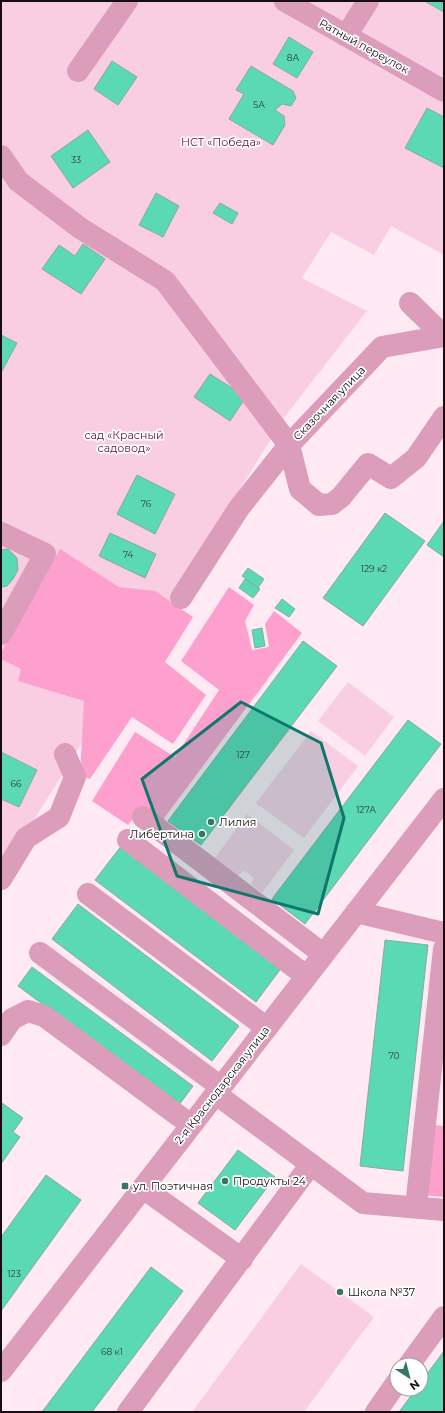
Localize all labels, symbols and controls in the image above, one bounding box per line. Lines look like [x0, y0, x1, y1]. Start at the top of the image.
street label: Ратный переулок [317, 16, 412, 77]
house number: 8А [287, 52, 299, 63]
house number: 5А [253, 99, 265, 110]
park label: НСТ «Победа» [181, 135, 261, 149]
house number: 33 [71, 154, 81, 165]
street label: Сказочная улица [290, 363, 368, 443]
park label: сад «Красный садовод» [84, 428, 164, 455]
house number: 76 [141, 498, 152, 509]
house number: 74 [123, 549, 133, 560]
house number: 129 к2 [361, 563, 387, 574]
house number: 127 [236, 749, 250, 760]
house number: 66 [11, 778, 22, 789]
house number: 127А [356, 804, 376, 815]
place label: Лилия [219, 815, 256, 829]
marker: Лилия [206, 817, 216, 827]
place label: Либертина [130, 827, 194, 841]
marker: Либертина [197, 829, 207, 839]
street label: 2-я Краснодарская улица [172, 1023, 272, 1147]
house number: 70 [388, 1050, 400, 1061]
place label: Продукты 24 [233, 1174, 307, 1188]
marker: Продукты 24 [220, 1176, 230, 1186]
place label: ул. Поэтичная [132, 1179, 213, 1193]
marker: ул. Поэтичная [120, 1181, 130, 1191]
house number: 123 [7, 1268, 21, 1279]
place label: Школа №37 [348, 1285, 415, 1299]
marker: Школа №37 [335, 1287, 345, 1297]
house number: 68 к1 [101, 1346, 123, 1357]
north arrow [389, 1357, 429, 1397]
text: N [407, 1377, 423, 1393]

